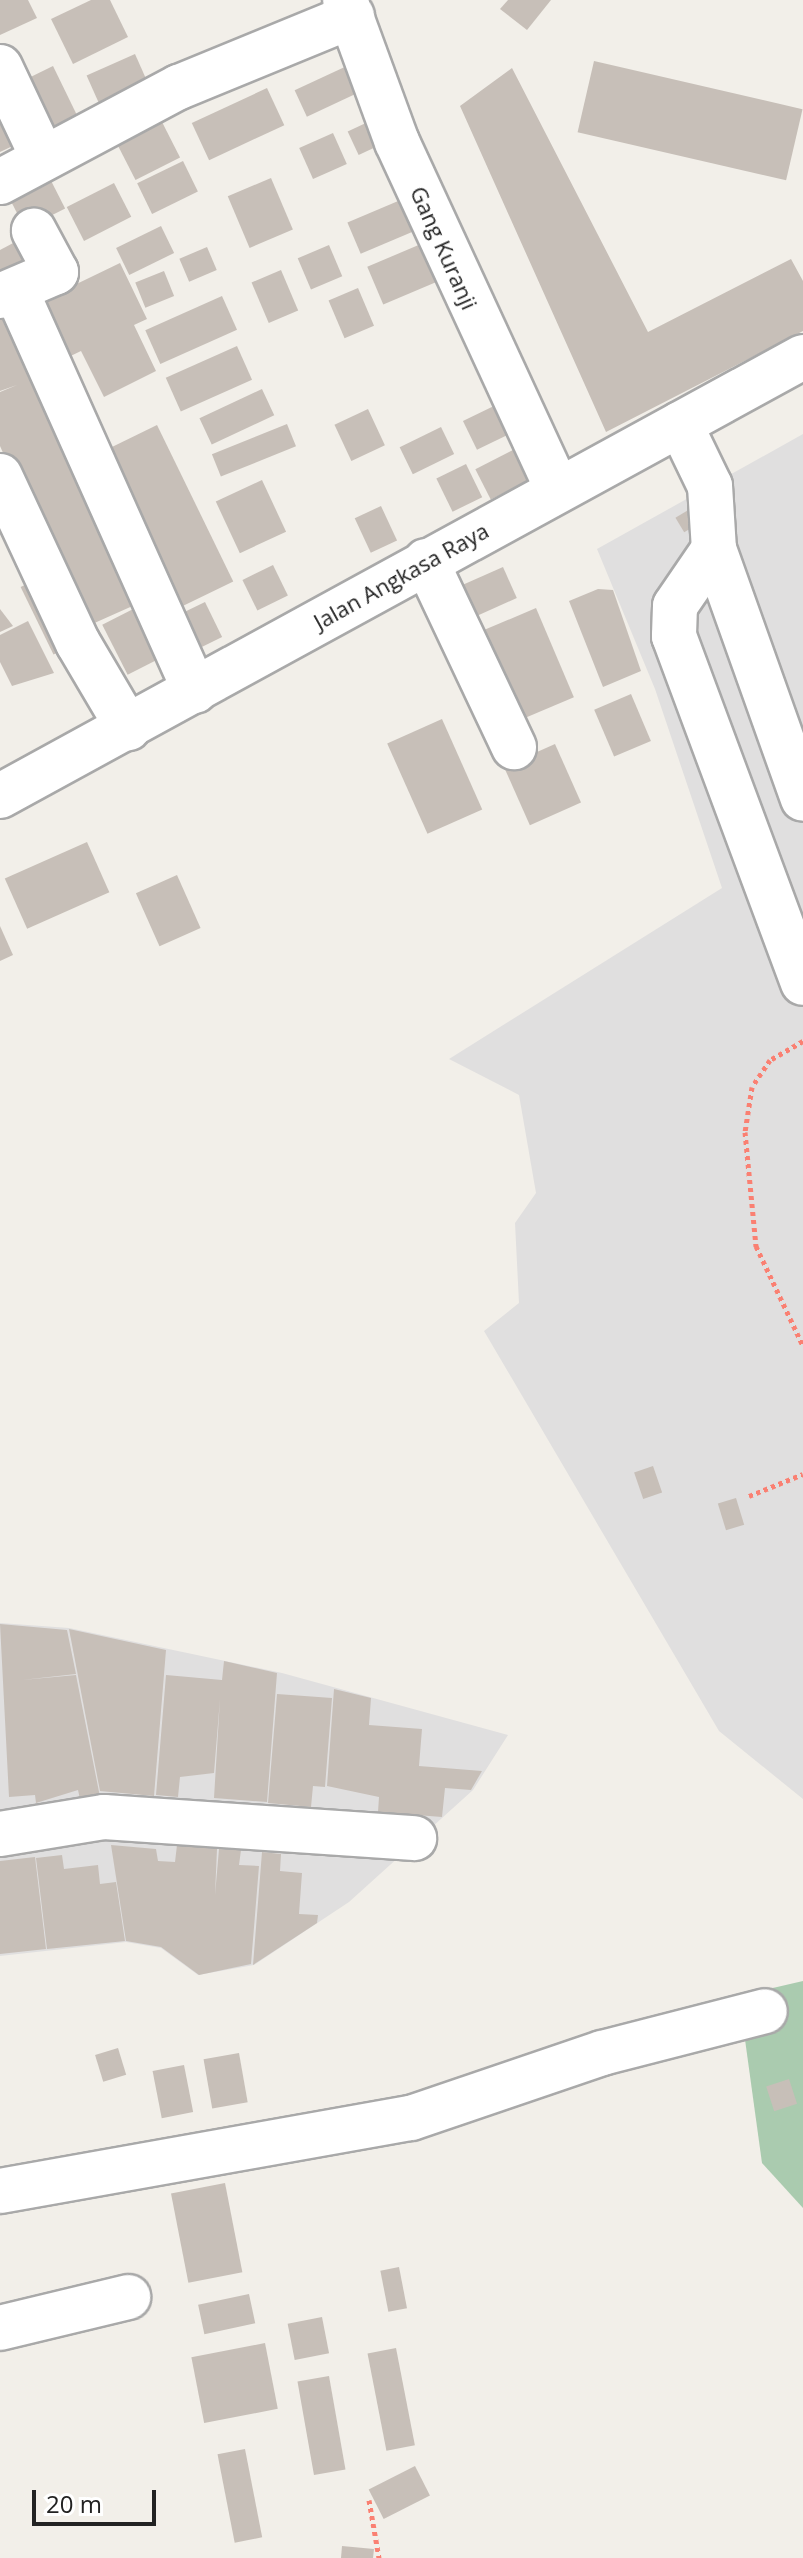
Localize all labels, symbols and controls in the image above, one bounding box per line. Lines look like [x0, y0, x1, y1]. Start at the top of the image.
street label: Gang Kuranji [405, 182, 483, 314]
street label: Jalan Angkasa Raya [309, 517, 493, 635]
scale bar [36, 2474, 160, 2524]
text: 20 m [46, 2487, 102, 2520]

